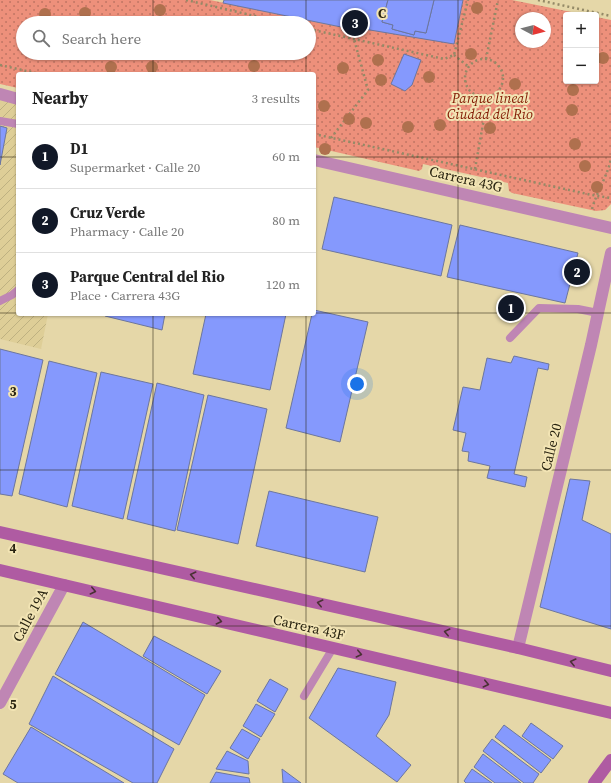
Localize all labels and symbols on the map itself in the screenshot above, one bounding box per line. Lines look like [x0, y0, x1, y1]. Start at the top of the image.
text: C [378, 5, 386, 22]
pin: 3 [342, 8, 368, 38]
north arrow [515, 12, 551, 48]
park label: Parque lineal Ciudad del Rio [447, 88, 533, 124]
street label: Carrera 43G [427, 161, 505, 197]
pin: 2 [564, 257, 590, 287]
pin: 1 [498, 293, 524, 323]
your location [347, 374, 367, 394]
text: 3 [9, 383, 17, 400]
street label: Calle 20 [535, 421, 567, 473]
text: 4 [9, 540, 17, 557]
one-way arrow [190, 572, 196, 580]
street label: Calle 19A [8, 584, 53, 645]
one-way arrow [89, 587, 96, 595]
one-way arrow [316, 600, 323, 608]
street label: Carrera 43F [271, 609, 347, 645]
one-way arrow [215, 616, 222, 625]
one-way arrow [443, 628, 450, 636]
one-way arrow [356, 649, 362, 657]
one-way arrow [570, 658, 576, 666]
one-way arrow [483, 679, 489, 687]
text: 5 [9, 696, 17, 713]

